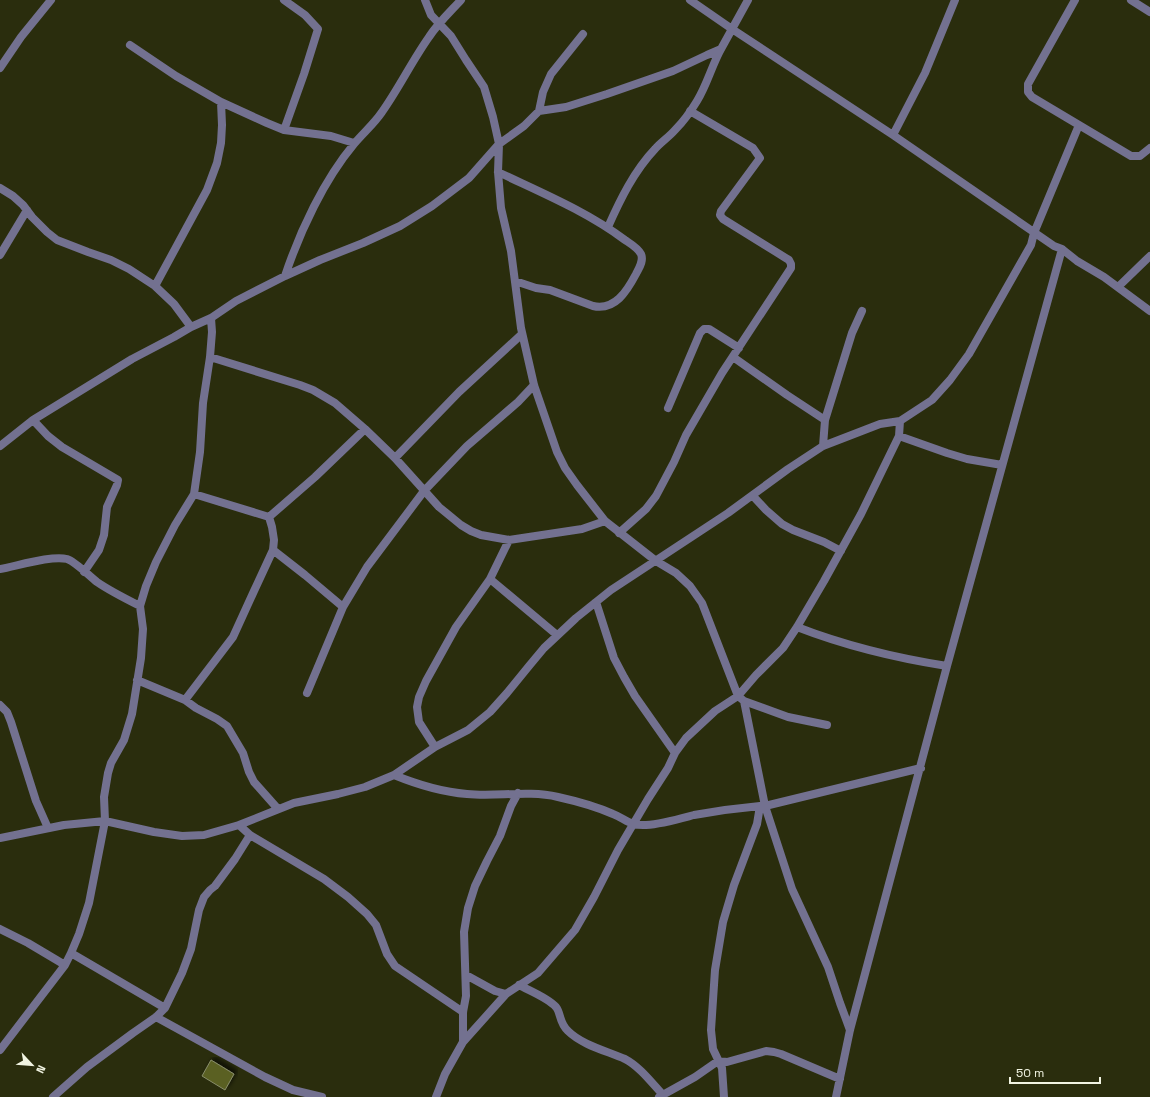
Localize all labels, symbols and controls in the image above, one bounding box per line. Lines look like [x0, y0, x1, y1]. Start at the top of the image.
north arrow [12, 1045, 52, 1085]
scale bar [1010, 1059, 1100, 1085]
text: N [33, 1063, 49, 1076]
text: 50 m [1016, 1065, 1044, 1081]

